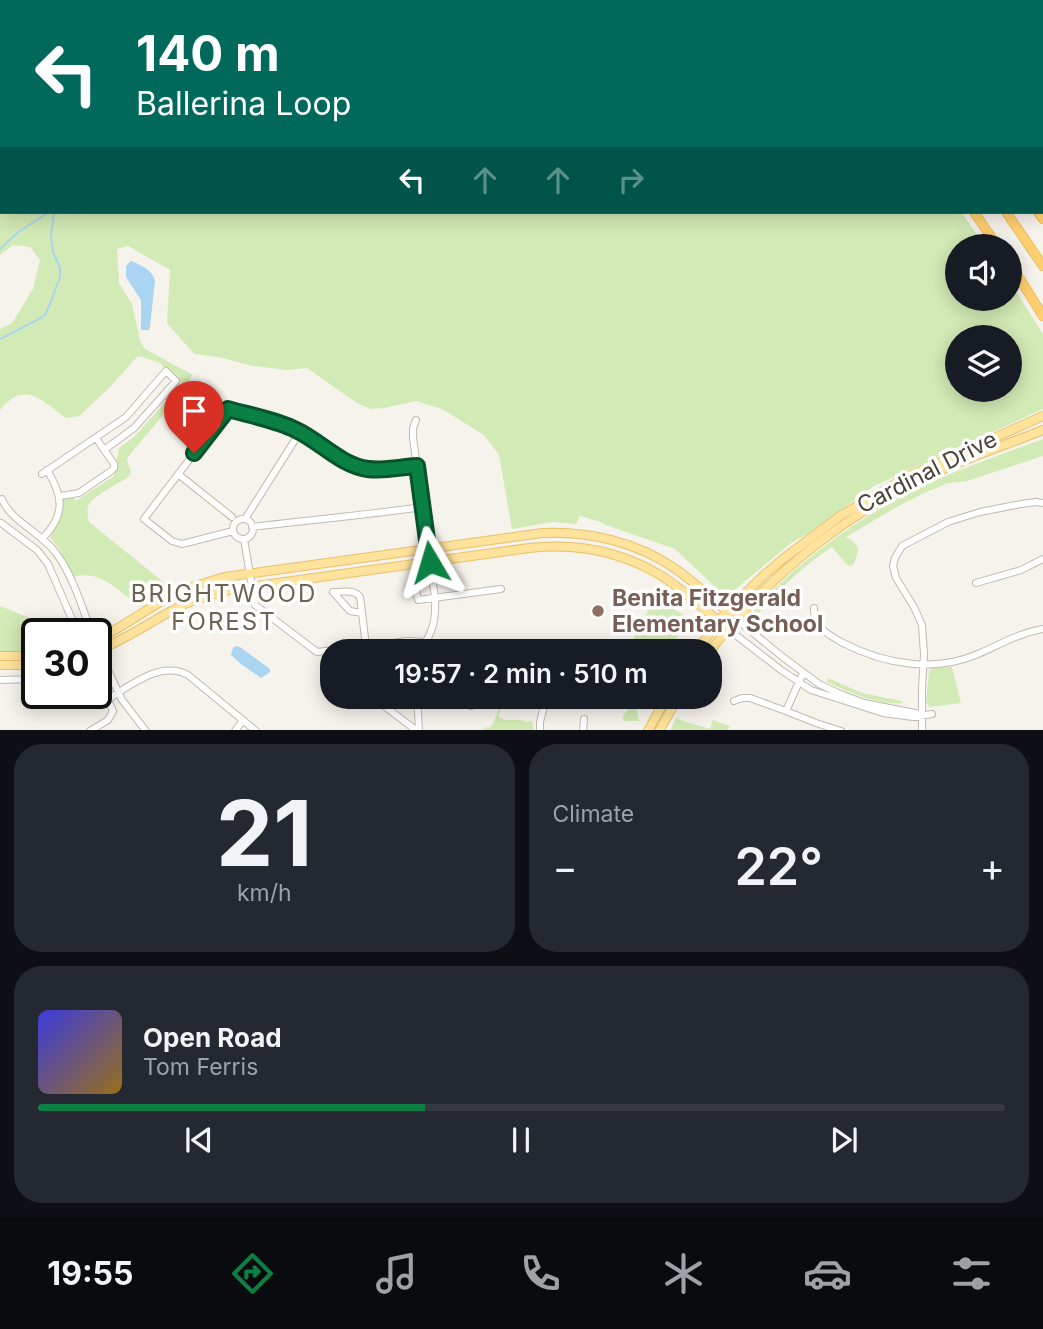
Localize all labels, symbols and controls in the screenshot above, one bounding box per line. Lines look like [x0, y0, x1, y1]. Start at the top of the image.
text: 140 m [136, 24, 280, 83]
icon: left [21, 28, 112, 119]
text: Ballerina Loop [136, 84, 351, 123]
icon: left [393, 161, 431, 199]
icon: ahead [466, 161, 504, 199]
icon: ahead [539, 161, 577, 199]
icon: right [612, 161, 650, 199]
map controls [945, 234, 1022, 402]
button: sound [945, 234, 1022, 311]
button: layers [945, 325, 1022, 402]
pin [164, 381, 224, 453]
icon: arrive [175, 392, 213, 430]
street label: Cardinal Drive [852, 425, 1002, 519]
position arrow [393, 525, 467, 599]
district label: BRIGHTWOOD FOREST [131, 579, 317, 636]
place label: Benita Fitzgerald Elementary School [612, 584, 823, 638]
marker: Benita Fitzgerald Elementary School [590, 603, 606, 619]
speed limit sign: 30 [21, 618, 112, 709]
text: 19:57 · 2 min · 510 m [394, 658, 648, 689]
text: 21 [216, 778, 313, 888]
text: Climate [553, 800, 634, 828]
text: 22° [734, 835, 823, 898]
text: − [553, 844, 578, 890]
text: + [980, 844, 1005, 890]
text: km/h [237, 879, 292, 907]
text: Open Road [143, 1022, 282, 1053]
text: Tom Ferris [143, 1053, 258, 1081]
icon: previous [180, 1121, 218, 1159]
icon: pause [502, 1121, 540, 1159]
icon: next [825, 1121, 863, 1159]
icon: directions [228, 1249, 277, 1298]
icon: music [372, 1249, 421, 1298]
icon: phone [516, 1249, 565, 1298]
icon: climate [659, 1249, 708, 1298]
icon: car [803, 1249, 852, 1298]
icon: filters [947, 1249, 996, 1298]
text: 19:55 [47, 1254, 134, 1293]

